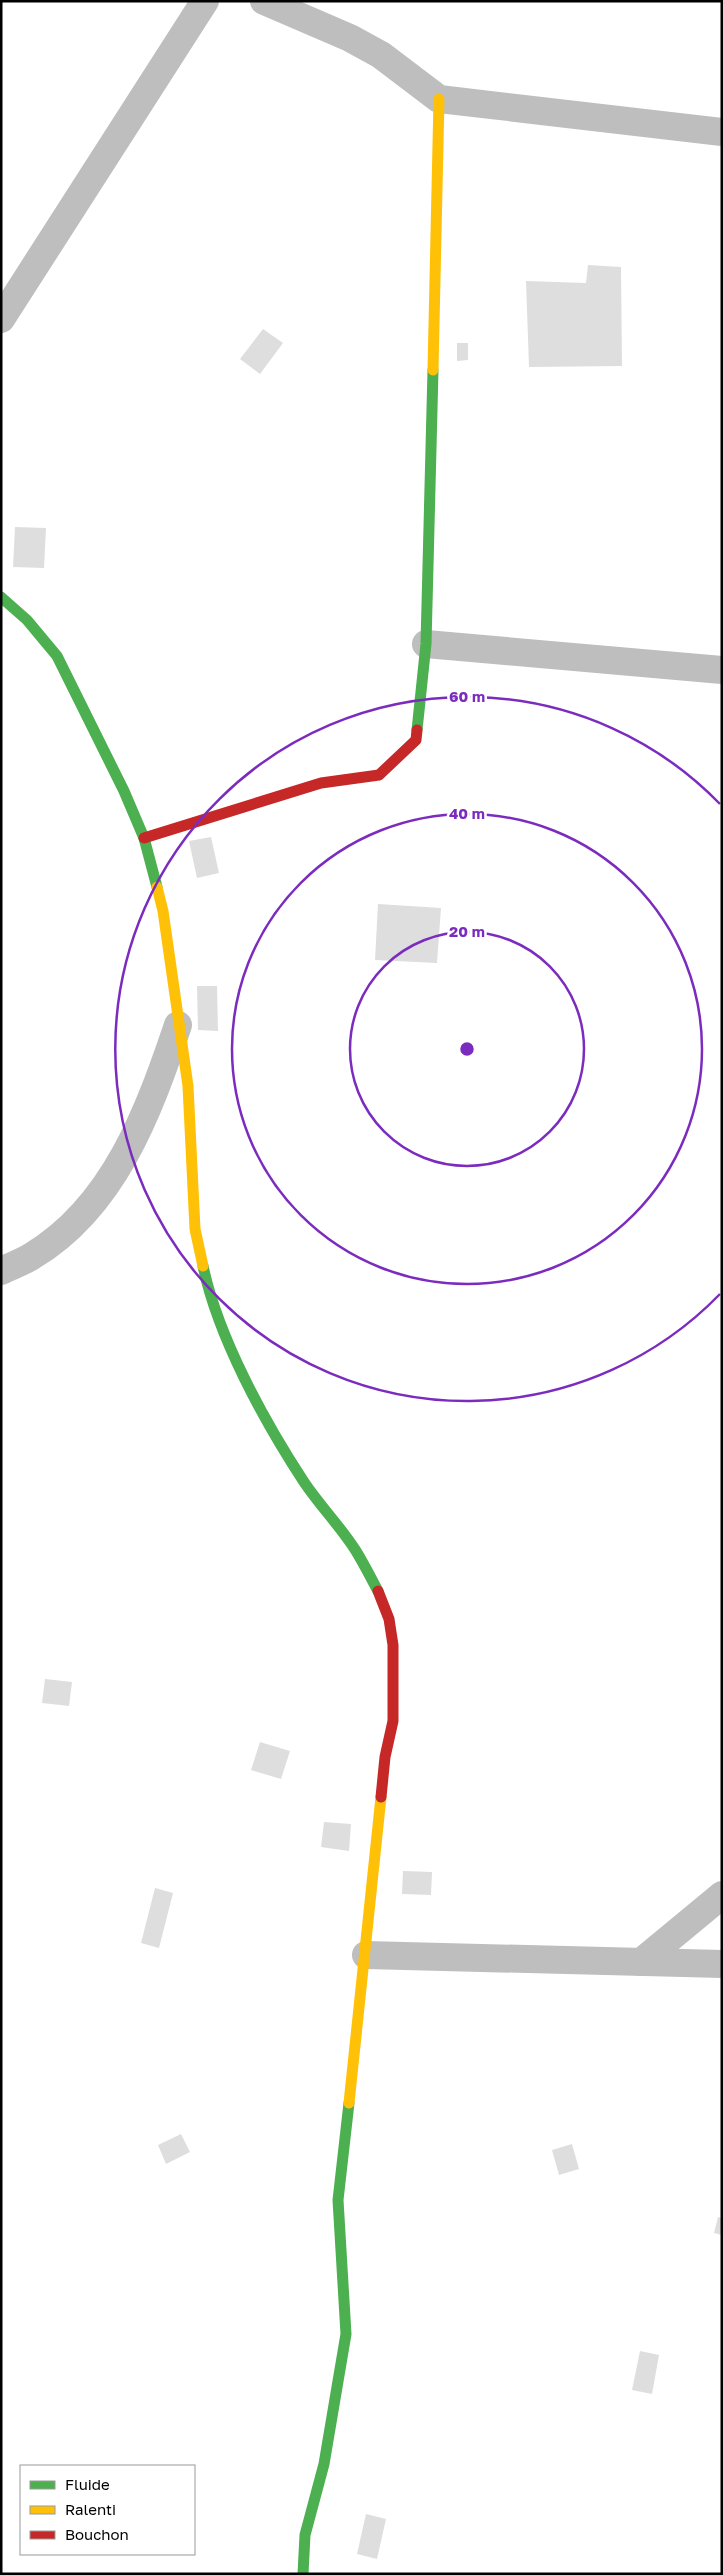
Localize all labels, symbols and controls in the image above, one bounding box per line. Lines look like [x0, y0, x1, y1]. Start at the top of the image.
text: 60 m [449, 687, 485, 705]
text: 40 m [449, 804, 485, 822]
text: 20 m [449, 922, 485, 940]
centre of rings [458, 1040, 476, 1058]
legend [20, 2465, 195, 2555]
text: Fluide [65, 2475, 110, 2493]
text: Ralenti [65, 2500, 116, 2518]
text: Bouchon [65, 2525, 129, 2543]

